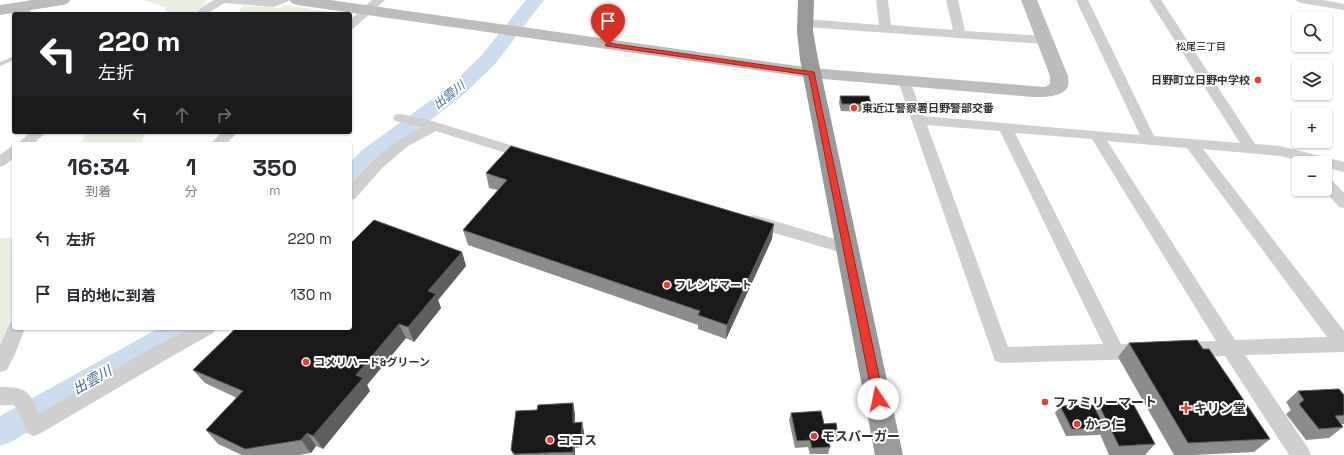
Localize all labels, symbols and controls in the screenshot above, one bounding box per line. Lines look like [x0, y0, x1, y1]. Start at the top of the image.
pin [591, 4, 625, 45]
icon: arrive [597, 10, 619, 32]
map controls [1292, 12, 1332, 196]
button: search [1292, 12, 1332, 52]
text: 220 m [98, 23, 180, 59]
icon: left [32, 28, 84, 80]
district label: 松尾三丁目 [1176, 40, 1226, 53]
button: layers [1292, 60, 1332, 100]
text: 左折 [98, 61, 134, 84]
place label: 日野町立日野中学校 [1151, 73, 1250, 87]
marker: 日野町立日野中学校 [1253, 75, 1263, 85]
water label: 出雲川 [430, 76, 470, 113]
place label: 東近江警察署日野警部交番 [862, 101, 994, 115]
marker: 東近江警察署日野警部交番 [849, 103, 859, 113]
icon: left [129, 104, 151, 126]
icon: ahead [171, 104, 193, 126]
icon: right [213, 104, 235, 126]
button: + [1292, 108, 1332, 148]
text: 16:34 [67, 151, 130, 182]
text: 1 [186, 151, 196, 182]
text: 350 [252, 152, 297, 183]
button: − [1292, 156, 1332, 196]
text: m [269, 182, 280, 199]
text: 到着 [85, 183, 111, 200]
text: 分 [185, 183, 198, 200]
icon: left [32, 227, 54, 249]
text: 220 m [288, 229, 332, 248]
text: 左折 [66, 230, 96, 249]
place label: フレンドマート [675, 278, 752, 292]
marker: フレンドマート [662, 280, 672, 290]
icon: arrive [32, 283, 54, 305]
text: 130 m [290, 285, 332, 304]
text: 目的地に到着 [66, 286, 156, 305]
place label: コメリハード&グリーン [314, 355, 430, 369]
marker: コメリハード&グリーン [301, 357, 311, 367]
water label: 出雲川 [69, 361, 116, 398]
position arrow [857, 378, 899, 420]
place label: ファミリーマート [1053, 394, 1157, 411]
marker: ファミリーマート [1040, 397, 1050, 407]
place label: キリン堂 [1194, 400, 1246, 417]
marker: キリン堂 [1181, 403, 1191, 413]
place label: かつ仁 [1085, 416, 1124, 433]
marker: かつ仁 [1072, 419, 1082, 429]
place label: モスバーガー [822, 428, 900, 445]
marker: モスバーガー [809, 431, 819, 441]
place label: ココス [558, 432, 597, 449]
marker: ココス [545, 435, 555, 445]

